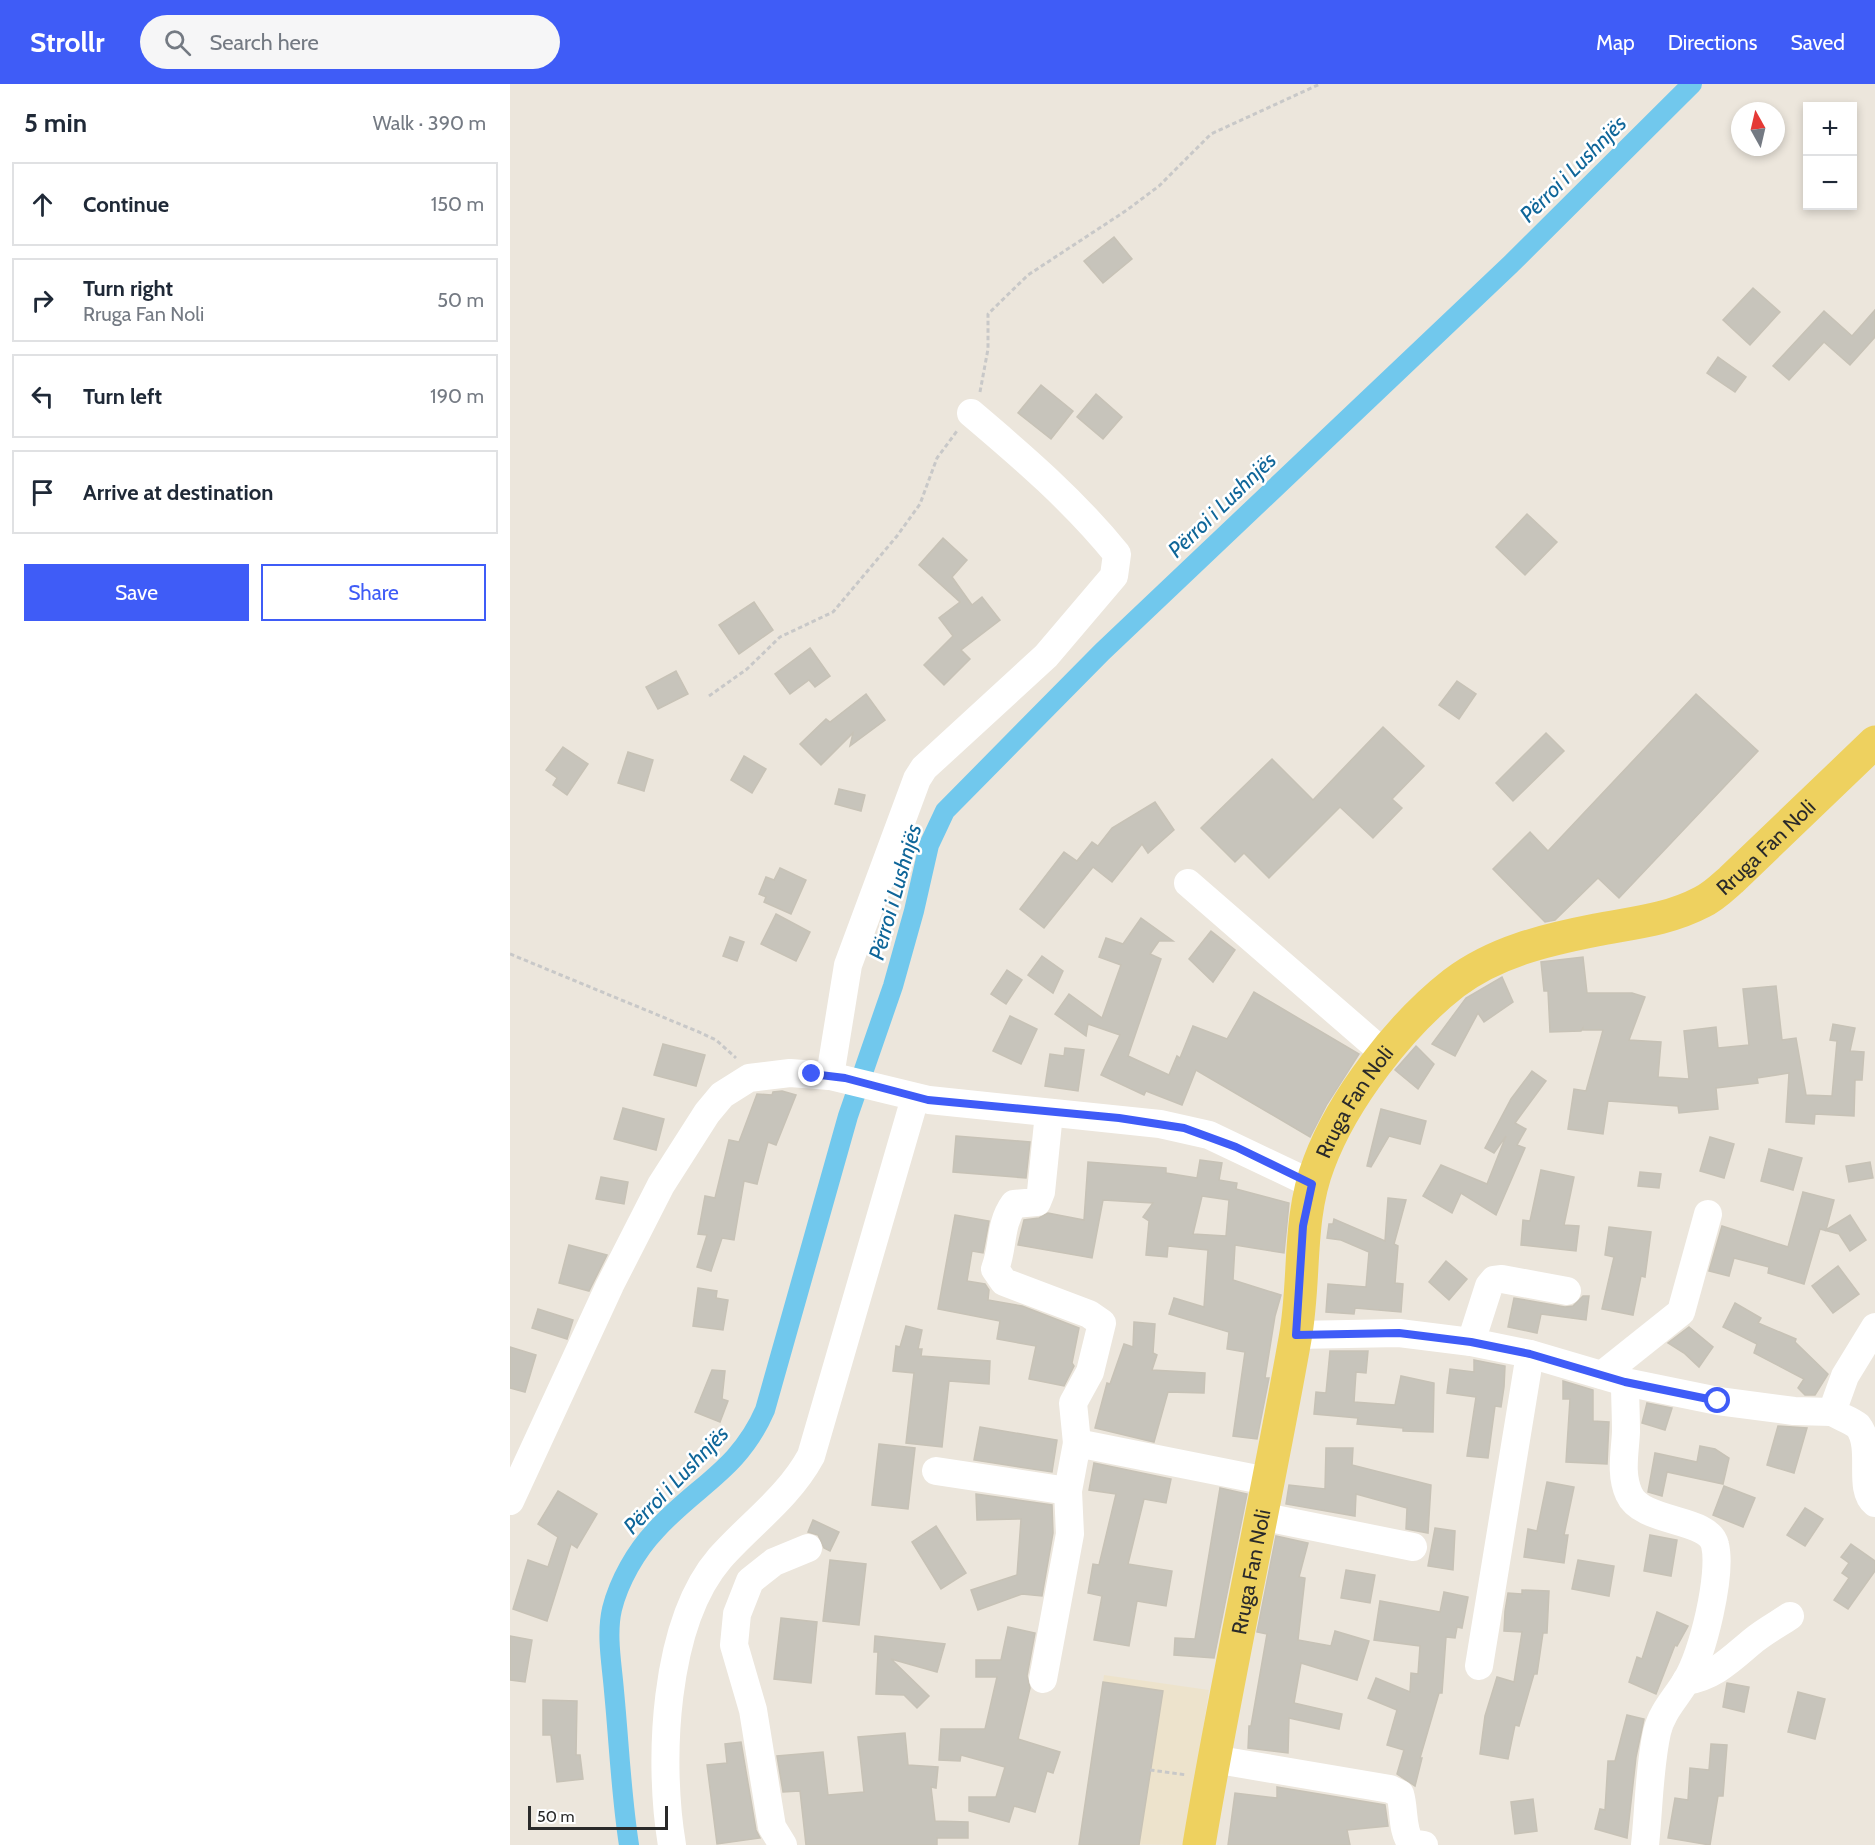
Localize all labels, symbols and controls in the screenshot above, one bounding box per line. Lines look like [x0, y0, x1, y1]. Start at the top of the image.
search box [140, 15, 560, 69]
text: Strollr [30, 25, 104, 59]
icon: search [161, 26, 194, 59]
text: Search here [209, 29, 319, 56]
text: Map [1596, 30, 1635, 55]
text: Directions [1668, 30, 1757, 55]
text: Saved [1790, 30, 1845, 55]
north arrow [1731, 102, 1785, 156]
map controls [1803, 102, 1857, 210]
button: + [1803, 102, 1857, 156]
text: 5 min [24, 107, 87, 139]
water label: Përroi i Lushnjës [1514, 110, 1632, 228]
text: Walk · 390 m [373, 111, 486, 135]
button: − [1803, 156, 1857, 210]
icon: ahead [26, 188, 59, 221]
text: Continue [83, 191, 169, 218]
text: 150 m [431, 192, 484, 216]
text: Turn right [83, 275, 173, 302]
icon: right [26, 284, 59, 317]
text: 50 m [437, 288, 484, 312]
text: Rruga Fan Noli [83, 302, 204, 326]
icon: left [26, 380, 59, 413]
text: Turn left [83, 383, 162, 410]
text: 190 m [430, 384, 484, 408]
water label: Përroi i Lushnjës [1162, 446, 1282, 563]
icon: arrive [26, 476, 59, 509]
text: Arrive at destination [83, 479, 273, 506]
button: Save [24, 564, 249, 621]
button: Share [261, 564, 486, 621]
street label: Rruga Fan Noli [1711, 794, 1820, 900]
water label: Përroi i Lushnjës [863, 821, 927, 963]
street label: Rruga Fan Noli [1310, 1040, 1398, 1162]
route end [798, 1060, 824, 1086]
route start [1704, 1387, 1730, 1413]
water label: Përroi i Lushnjës [618, 1420, 735, 1540]
street label: Rruga Fan Noli [1226, 1507, 1275, 1637]
scale bar [528, 1803, 668, 1830]
text: 50 m [537, 1807, 574, 1826]

